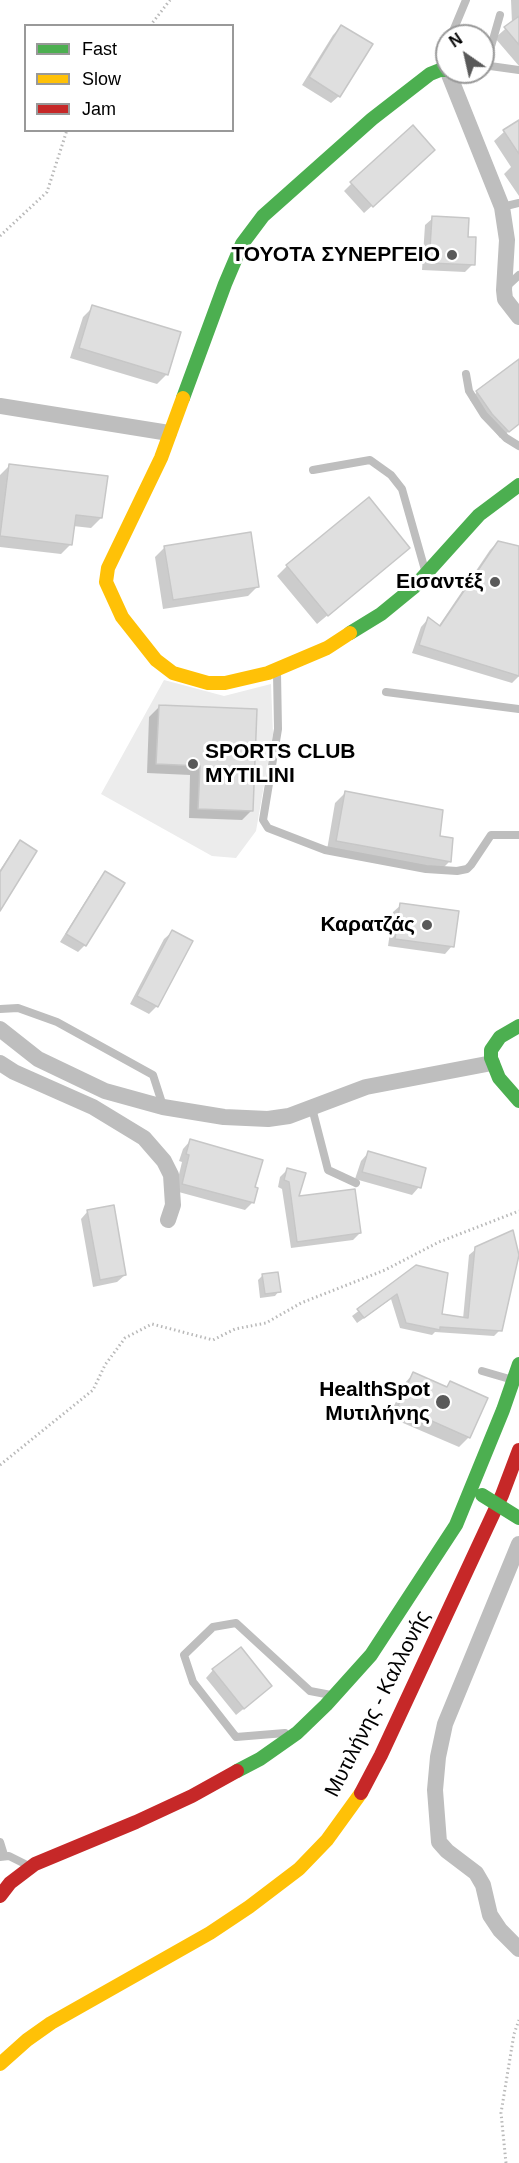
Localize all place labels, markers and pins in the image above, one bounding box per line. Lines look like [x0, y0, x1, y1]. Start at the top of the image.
place label: ΤΟΥΟΤΑ ΣΥΝΕΡΓΕΙΟ [231, 242, 440, 268]
marker: ΤΟΥΟΤΑ ΣΥΝΕΡΓΕΙΟ [445, 248, 459, 262]
place label: Εισαντέξ [396, 569, 483, 595]
marker: Εισαντέξ [488, 575, 502, 589]
place label: SPORTS CLUB MYTILINI [205, 739, 356, 789]
marker: SPORTS CLUB MYTILINI [186, 757, 200, 771]
place label: Καρατζάς [320, 912, 415, 938]
marker: Καρατζάς [420, 918, 434, 932]
place label: HealthSpot Μυτιλήνης [319, 1377, 430, 1427]
marker: HealthSpot Μυτιλήνης [434, 1393, 452, 1411]

